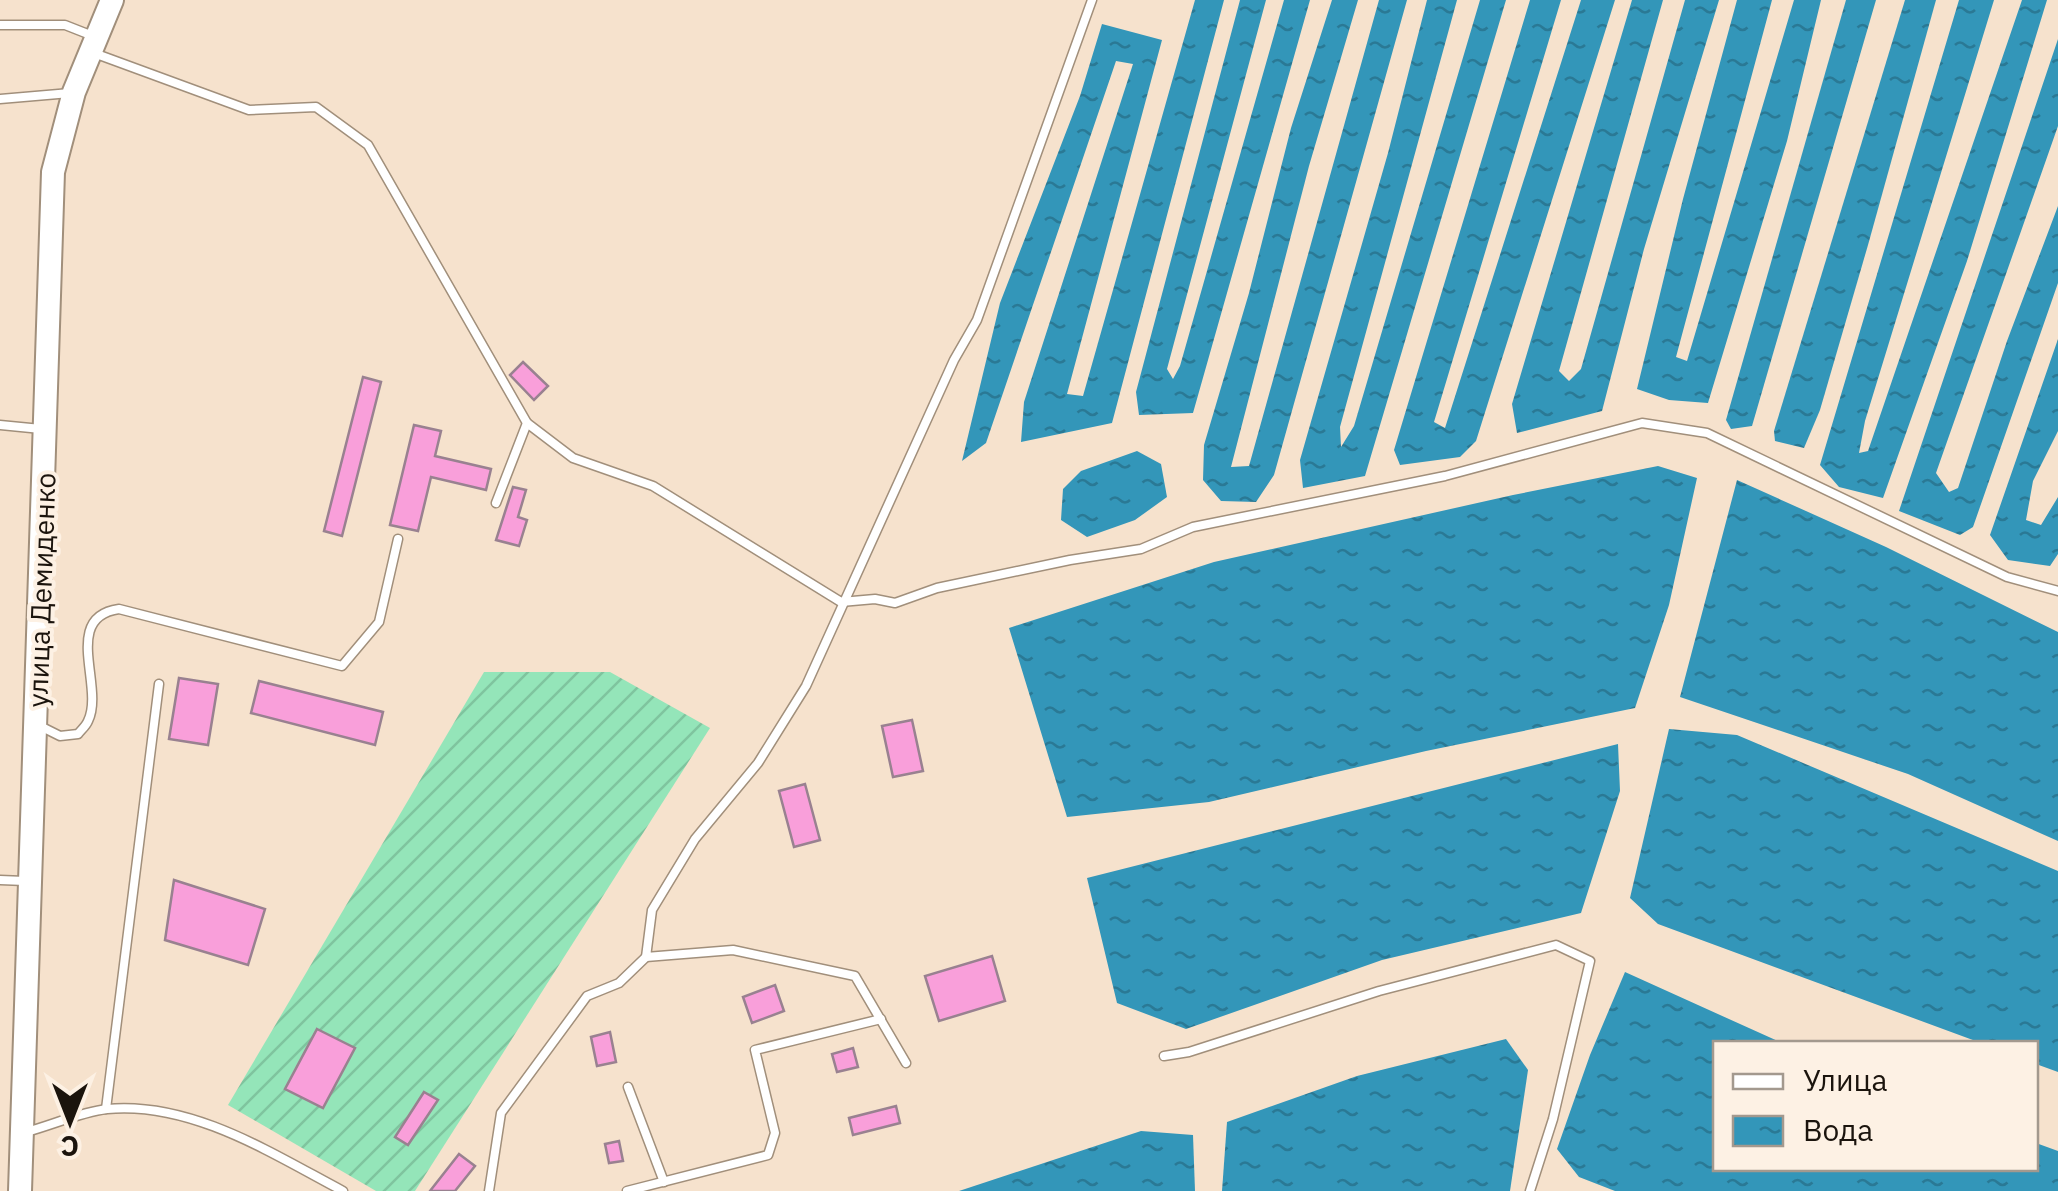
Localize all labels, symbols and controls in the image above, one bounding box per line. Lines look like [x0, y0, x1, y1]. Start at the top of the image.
street label: улица Демиденко [18, 472, 64, 708]
legend [1713, 1041, 2038, 1171]
text: Улица [1803, 1060, 1888, 1099]
north arrow [20, 1071, 120, 1171]
text: Вода [1803, 1110, 1873, 1149]
text: С [61, 1128, 79, 1165]

